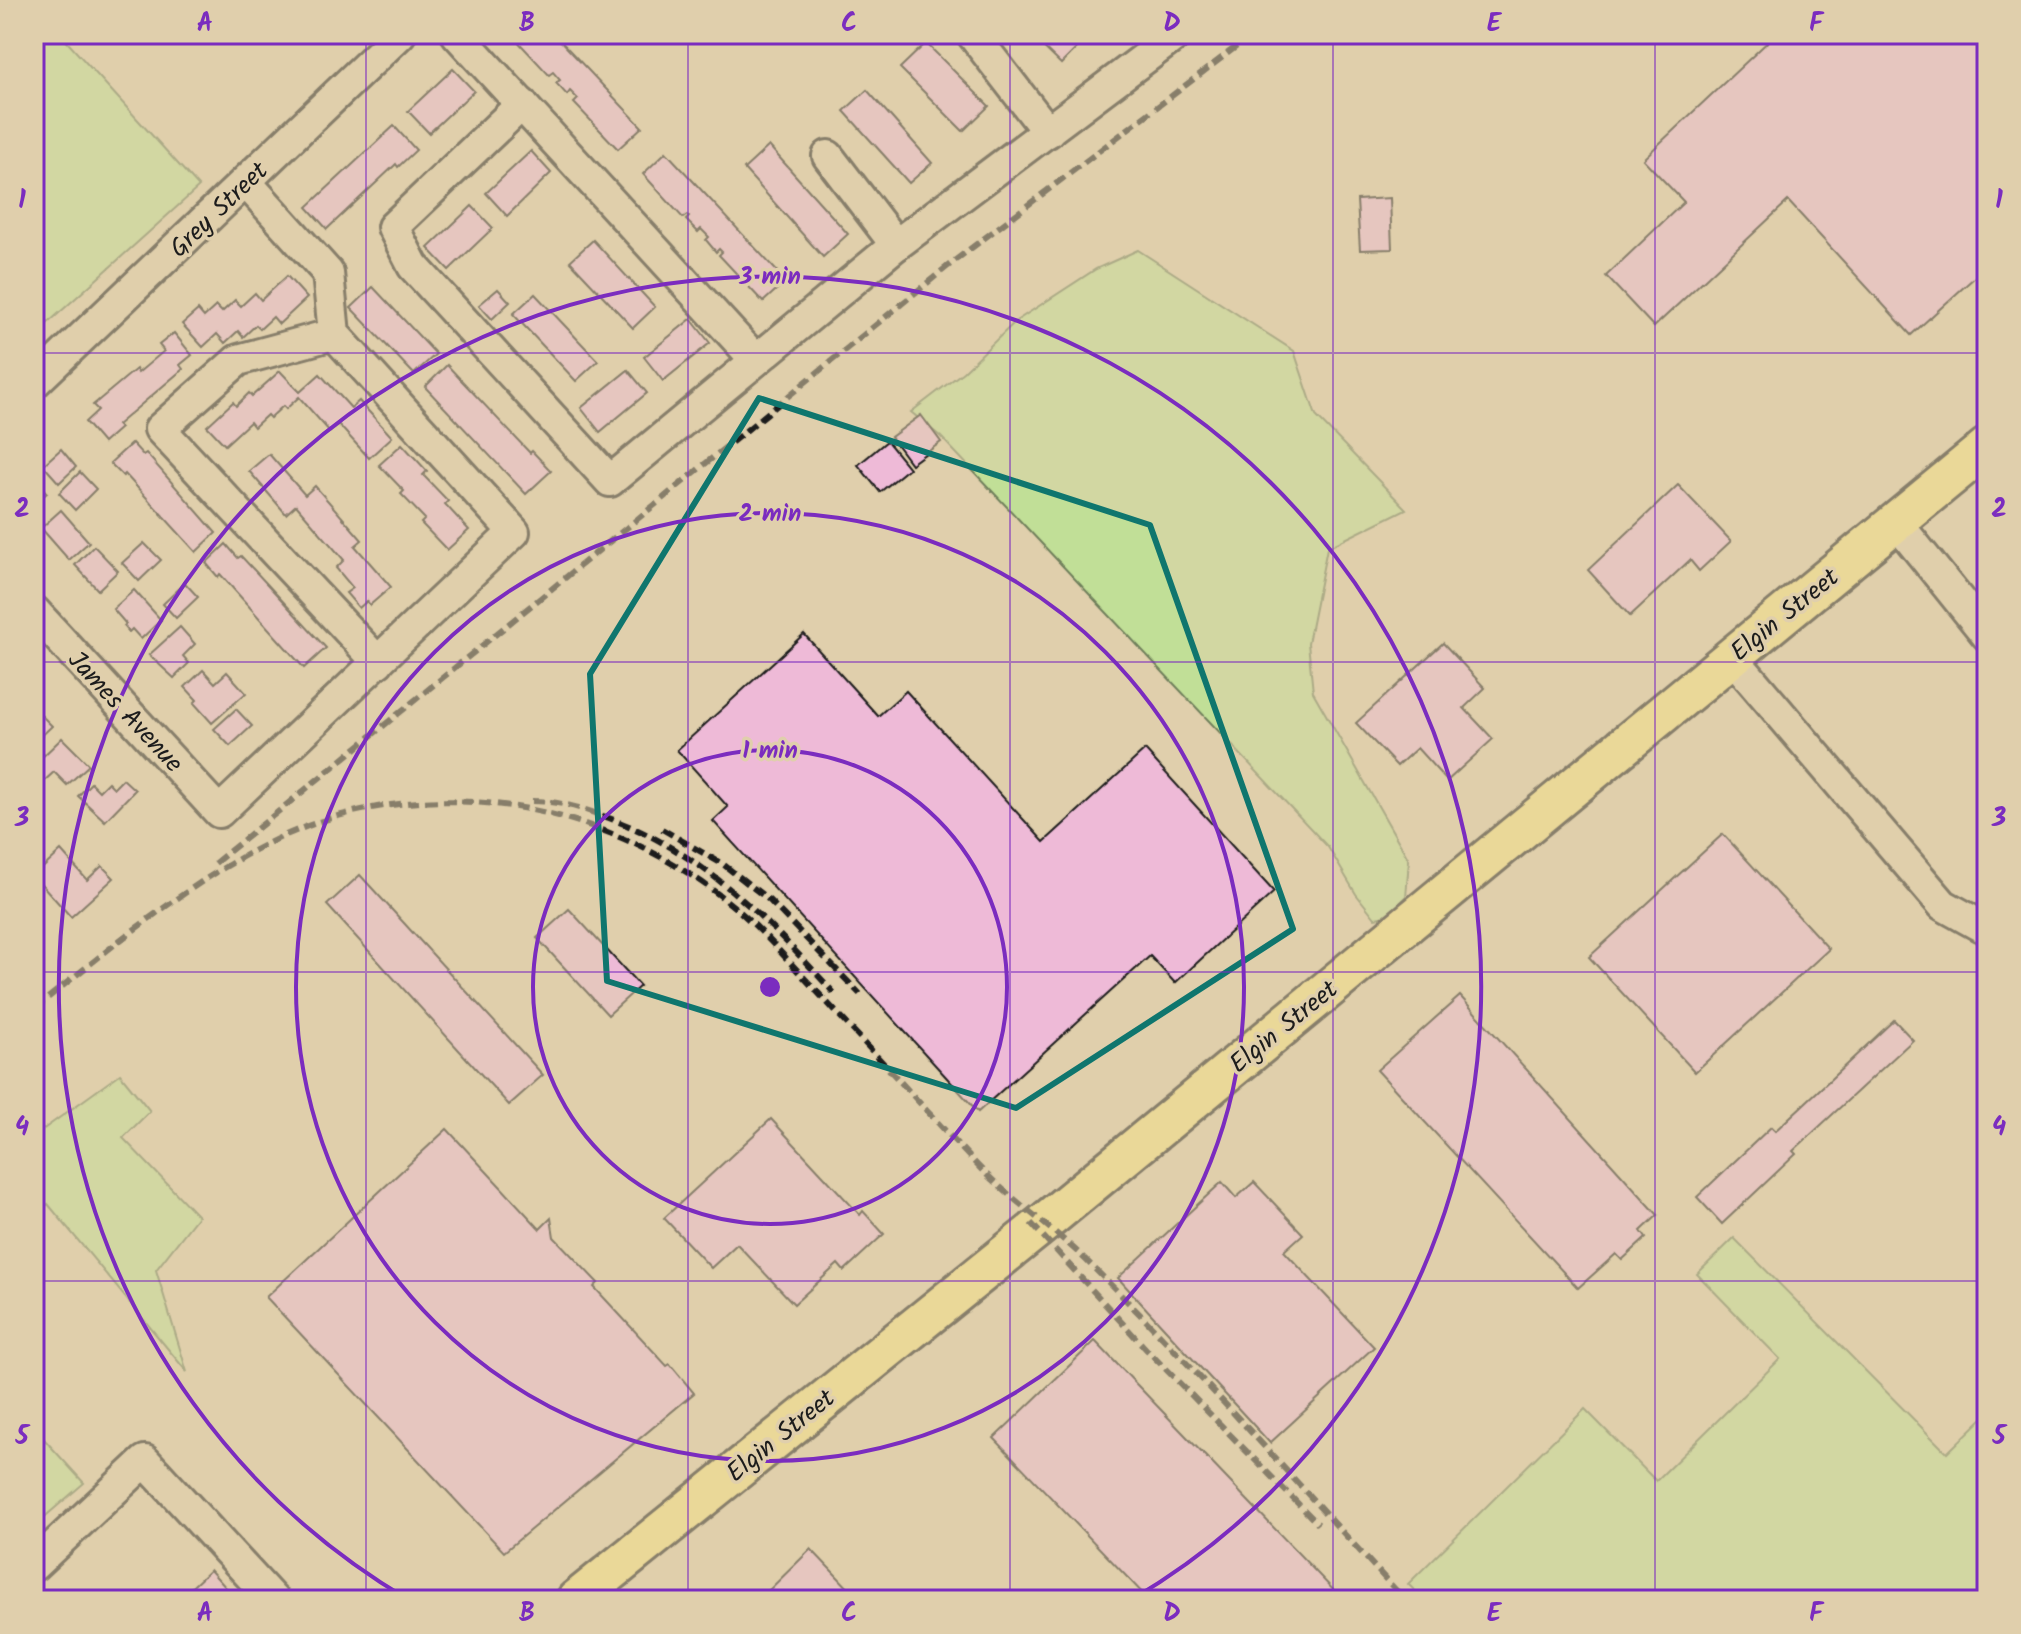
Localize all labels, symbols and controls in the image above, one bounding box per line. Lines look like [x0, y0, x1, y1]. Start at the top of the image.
text: A [197, 3, 213, 45]
text: B [519, 3, 535, 45]
text: C [841, 3, 857, 45]
text: D [1163, 3, 1181, 45]
text: E [1487, 3, 1503, 45]
text: F [1809, 3, 1825, 45]
street label: Grey Street [160, 151, 280, 269]
text: 1 [18, 180, 26, 222]
text: 1 [1995, 180, 2003, 222]
text: 3 min [738, 258, 801, 297]
text: 2 [14, 489, 30, 531]
text: 2 [1991, 489, 2007, 531]
text: 2 min [739, 495, 801, 534]
street label: Elgin Street [1721, 558, 1850, 673]
street label: James Avenue [56, 641, 193, 784]
text: 1 min [742, 732, 798, 771]
text: 3 [14, 798, 29, 840]
text: 3 [1991, 798, 2006, 840]
street label: Elgin Street [1220, 970, 1349, 1085]
centre of rings [756, 973, 784, 1001]
text: 4 [15, 1107, 29, 1149]
text: 4 [1992, 1107, 2006, 1149]
street label: Elgin Street [717, 1379, 846, 1494]
text: 5 [14, 1416, 30, 1458]
text: 5 [1991, 1416, 2007, 1458]
text: A [197, 1593, 213, 1634]
text: B [519, 1593, 535, 1634]
text: C [841, 1593, 857, 1634]
text: D [1163, 1593, 1181, 1634]
text: E [1487, 1593, 1503, 1634]
text: F [1809, 1593, 1825, 1634]

